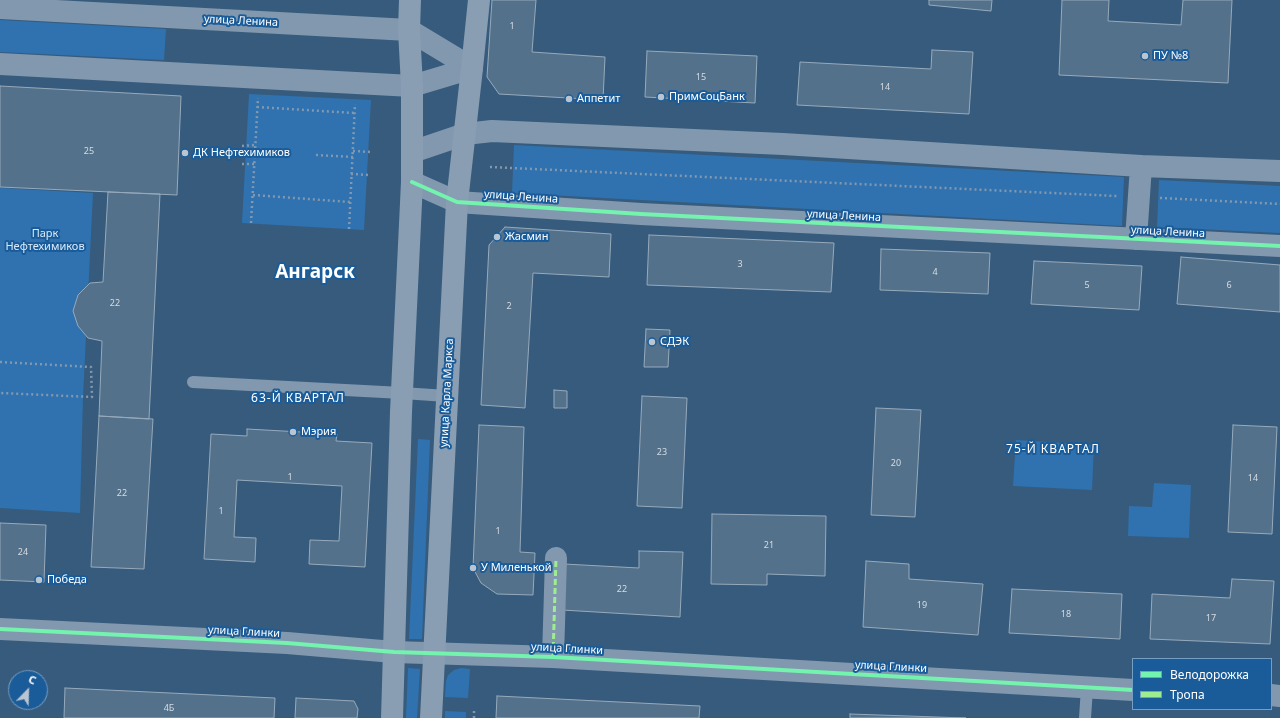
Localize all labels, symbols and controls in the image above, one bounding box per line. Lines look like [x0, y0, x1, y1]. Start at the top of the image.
street label: улица Ленина [204, 12, 278, 30]
house number: 1 [509, 21, 515, 31]
place label: ПУ №8 [1153, 49, 1188, 63]
marker: ПУ №8 [1140, 51, 1150, 61]
house number: 15 [696, 72, 706, 82]
house number: 14 [880, 82, 890, 92]
place label: ПримСоцБанк [669, 90, 745, 104]
place label: Аппетит [577, 92, 620, 106]
marker: ПримСоцБанк [656, 92, 666, 102]
marker: Аппетит [564, 94, 574, 104]
house number: 25 [84, 146, 94, 156]
place label: ДК Нефтехимиков [193, 146, 290, 160]
marker: ДК Нефтехимиков [180, 148, 190, 158]
street label: улица Ленина [484, 188, 558, 206]
street label: улица Ленина [807, 207, 881, 225]
street label: улица Ленина [1131, 223, 1205, 241]
park label: Парк Нефтехимиков [5, 227, 85, 253]
place label: Жасмин [505, 230, 548, 244]
marker: Жасмин [492, 232, 502, 242]
house number: 3 [737, 259, 743, 269]
district label: Ангарск [275, 262, 355, 284]
house number: 4 [932, 267, 938, 277]
house number: 5 [1084, 280, 1090, 290]
house number: 6 [1226, 280, 1232, 290]
house number: 22 [110, 298, 120, 308]
house number: 2 [506, 301, 512, 311]
place label: СДЭК [660, 335, 689, 349]
marker: СДЭК [647, 337, 657, 347]
street label: улица Карла Маркса [438, 338, 456, 448]
district label: 63-Й КВАРТАЛ [251, 392, 345, 406]
place label: Мэрия [301, 425, 336, 439]
marker: Мэрия [288, 427, 298, 437]
district label: 75-Й КВАРТАЛ [1006, 443, 1100, 457]
house number: 23 [657, 447, 667, 457]
house number: 20 [891, 458, 901, 468]
house number: 1 [287, 472, 293, 482]
house number: 14 [1248, 473, 1258, 483]
house number: 22 [117, 488, 127, 498]
house number: 1 [218, 506, 224, 516]
house number: 1 [495, 526, 501, 536]
house number: 21 [764, 540, 774, 550]
house number: 24 [18, 547, 28, 557]
place label: У Миленькой [481, 561, 552, 575]
marker: У Миленькой [468, 563, 478, 573]
place label: Победа [47, 573, 87, 587]
marker: Победа [34, 575, 44, 585]
house number: 22 [617, 584, 627, 594]
house number: 19 [917, 600, 927, 610]
house number: 18 [1061, 609, 1071, 619]
house number: 17 [1206, 613, 1216, 623]
street label: улица Глинки [208, 624, 280, 640]
street label: улица Глинки [531, 641, 603, 657]
legend [1132, 658, 1272, 710]
street label: улица Глинки [855, 659, 927, 675]
text: Велодорожка [1170, 666, 1249, 683]
north arrow [8, 670, 48, 710]
text: С [26, 671, 39, 688]
text: Тропа [1170, 686, 1205, 703]
house number: 4Б [164, 703, 174, 713]

